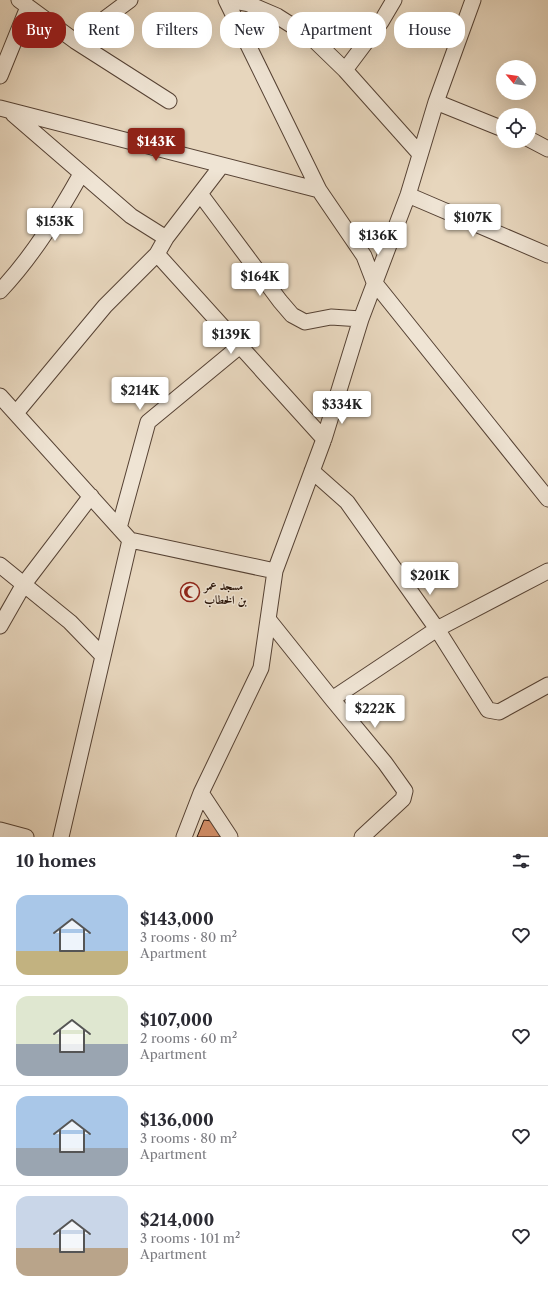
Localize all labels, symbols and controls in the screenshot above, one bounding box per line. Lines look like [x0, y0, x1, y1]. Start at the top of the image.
chip: Buy [12, 12, 66, 48]
chip: Rent [74, 12, 134, 48]
chip: Filters [142, 12, 212, 48]
chip: New [220, 12, 279, 48]
chip: Apartment [287, 12, 386, 48]
chip: House [394, 12, 465, 48]
north arrow [496, 60, 536, 100]
map controls [496, 60, 536, 148]
button: locate [496, 108, 536, 148]
pin: $143K [128, 128, 184, 162]
text: $143K [137, 133, 175, 149]
pin: $107K [445, 204, 501, 238]
pin: $153K [27, 208, 83, 242]
text: $107K [454, 209, 492, 225]
text: $153K [36, 213, 74, 229]
pin: $136K [350, 222, 406, 256]
text: $136K [359, 227, 397, 243]
pin: $164K [232, 263, 288, 297]
text: $164K [241, 268, 279, 284]
pin: $139K [203, 321, 259, 355]
text: $139K [212, 326, 250, 342]
pin: $214K [112, 377, 168, 411]
text: $214K [121, 382, 159, 398]
pin: $334K [314, 391, 370, 425]
text: $334K [322, 396, 362, 412]
pin: $201K [402, 562, 458, 596]
text: $201K [410, 567, 450, 583]
place label: مسجد عمر بن الخطاب [202, 578, 247, 608]
mosque icon: مسجد عمر بن الخطاب [179, 581, 201, 603]
pin: $222K [347, 695, 403, 729]
text: $222K [355, 700, 395, 716]
icon: filters [510, 850, 532, 872]
text: 10 homes [16, 851, 96, 871]
text: $143,000 [140, 909, 214, 929]
icon: home [48, 911, 96, 959]
icon: heart [510, 924, 532, 946]
text: 3 rooms · 80 m² [140, 929, 237, 945]
text: Apartment [140, 945, 207, 961]
text: $107,000 [140, 1010, 213, 1030]
icon: home [48, 1012, 96, 1060]
icon: heart [510, 1025, 532, 1047]
text: 2 rooms · 60 m² [140, 1030, 237, 1046]
text: Apartment [140, 1046, 207, 1062]
text: $136,000 [140, 1110, 214, 1130]
icon: home [48, 1112, 96, 1160]
icon: heart [510, 1125, 532, 1147]
text: 3 rooms · 80 m² [140, 1130, 237, 1146]
text: Apartment [140, 1146, 207, 1162]
text: $214,000 [140, 1210, 214, 1230]
icon: home [48, 1212, 96, 1260]
icon: heart [510, 1225, 532, 1247]
text: 3 rooms · 101 m² [140, 1230, 240, 1246]
text: Apartment [140, 1246, 207, 1262]

